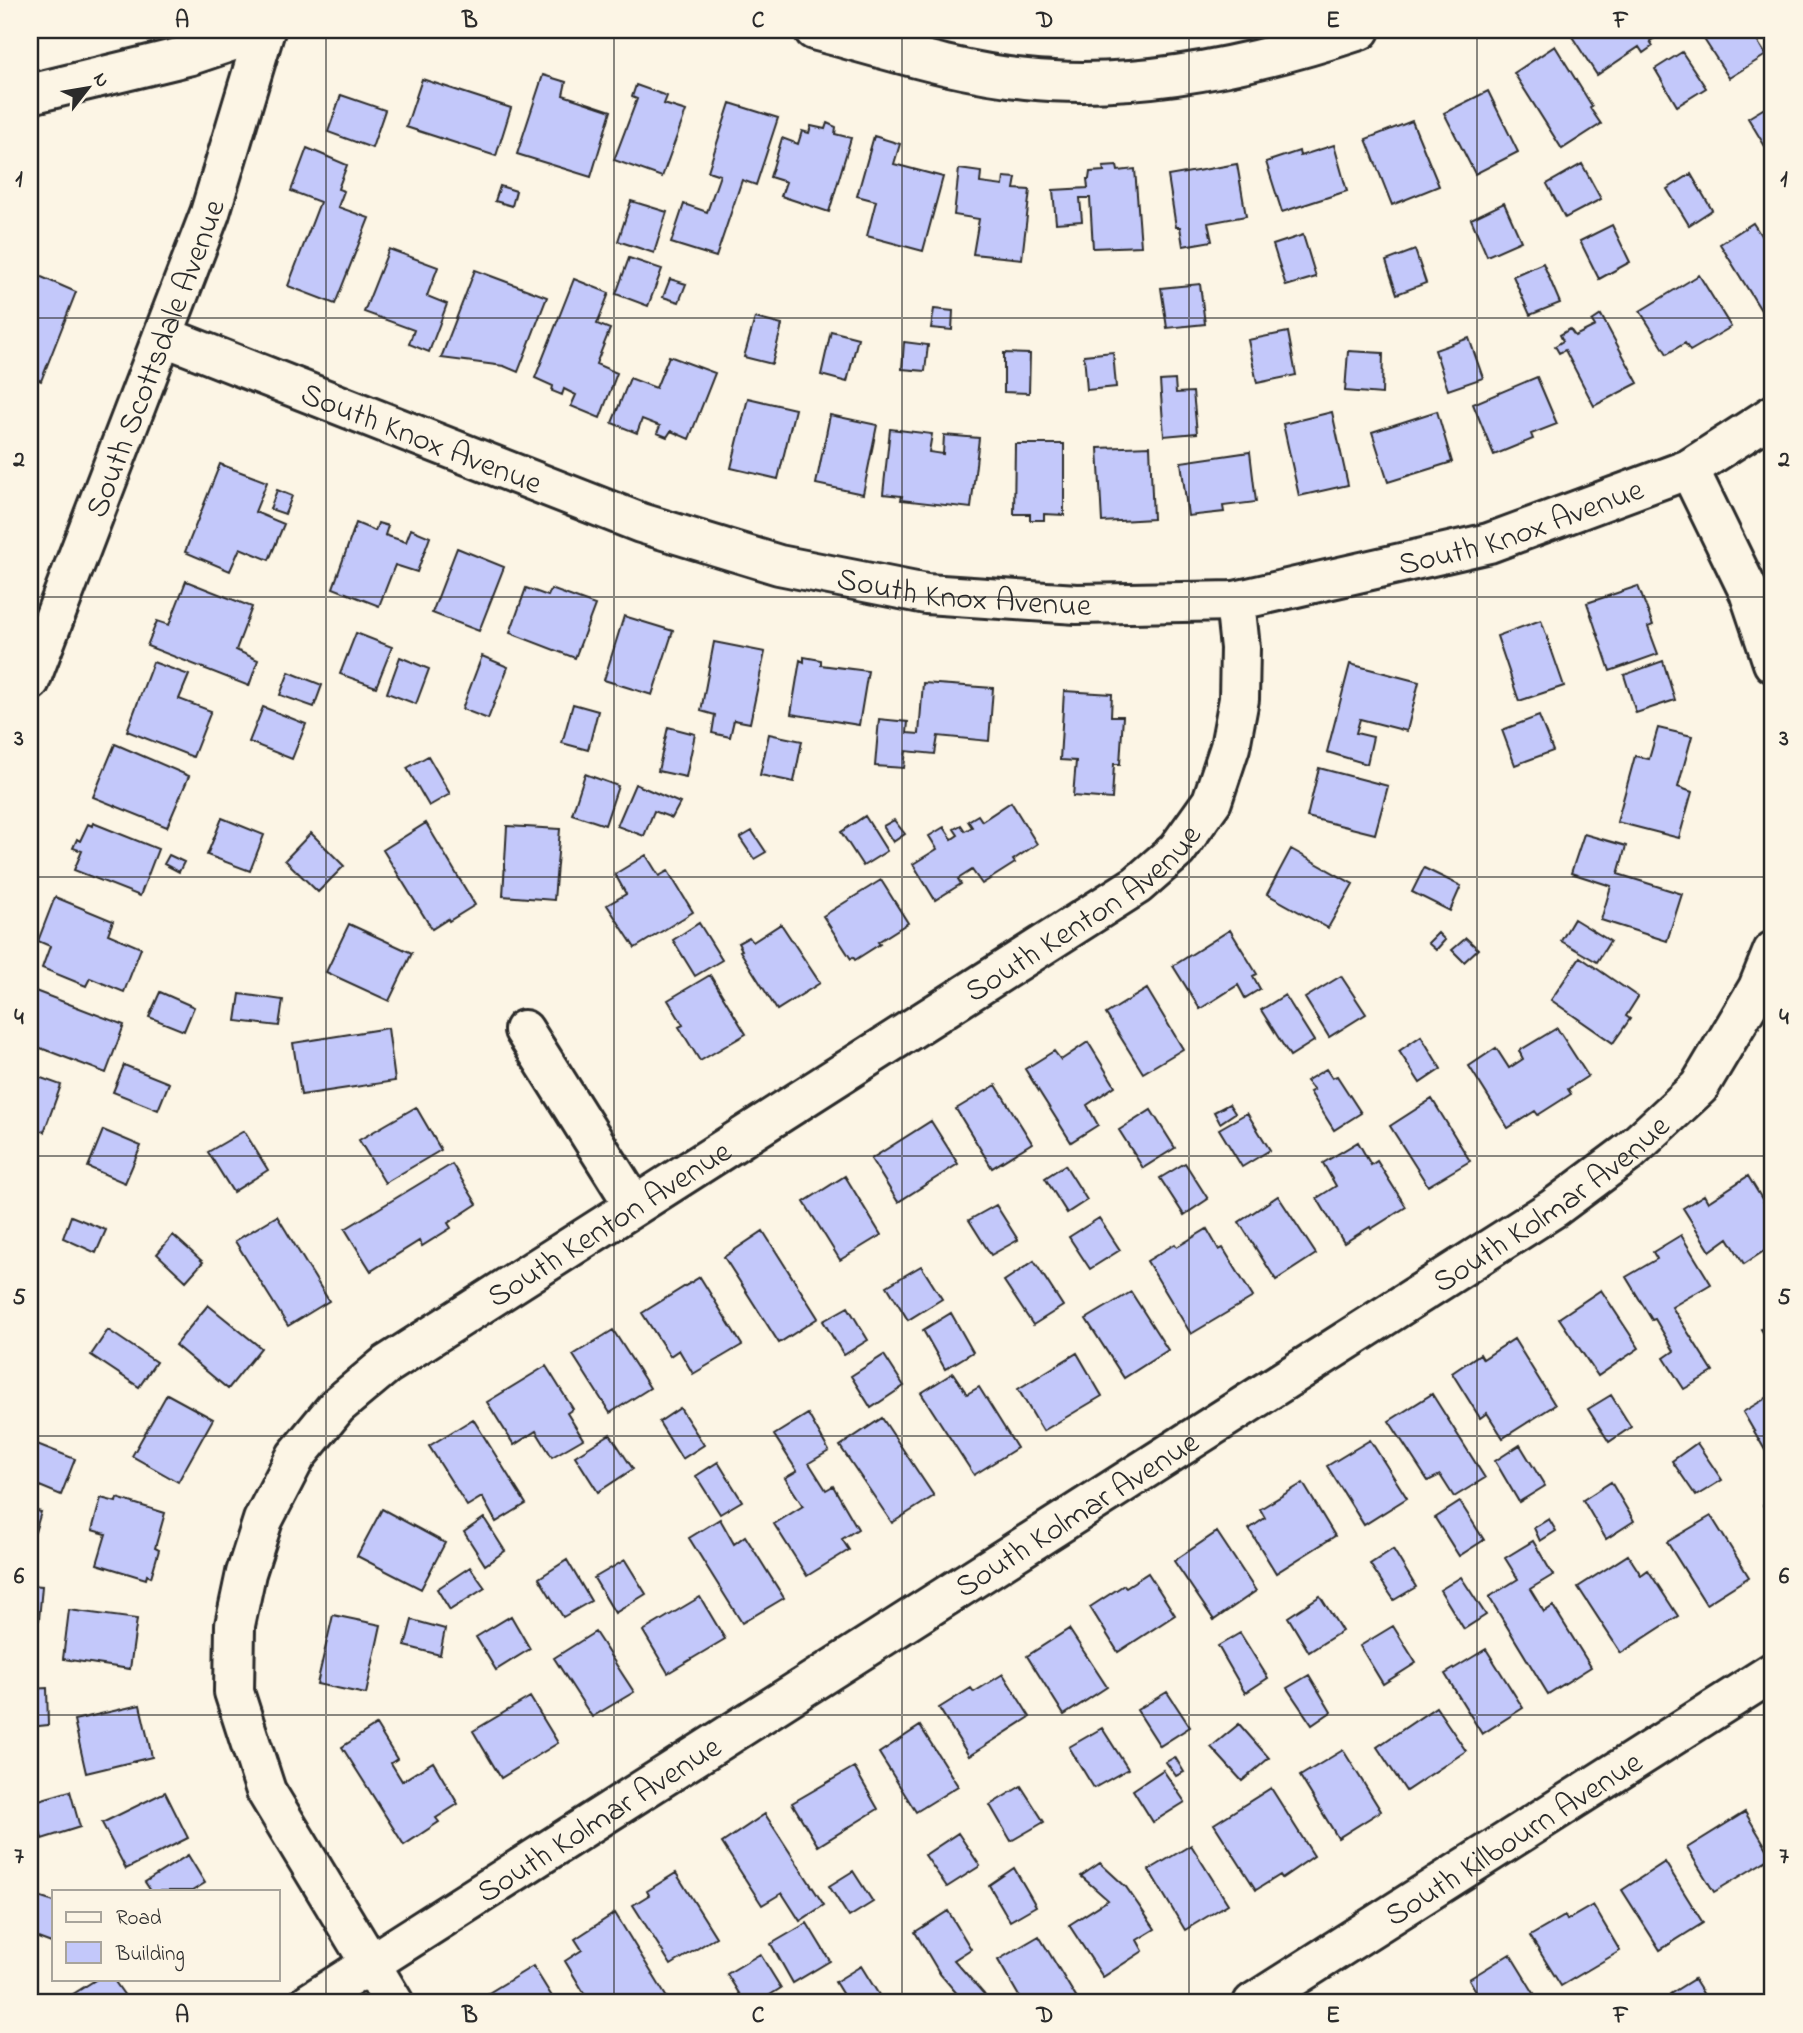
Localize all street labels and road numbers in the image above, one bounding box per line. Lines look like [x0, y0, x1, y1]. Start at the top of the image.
street label: South Scottsdale Avenue [75, 194, 240, 525]
street label: South Knox Avenue [293, 372, 549, 509]
street label: South Knox Avenue [1394, 468, 1651, 590]
street label: South Knox Avenue [832, 557, 1092, 631]
street label: South Kenton Avenue [957, 815, 1215, 1016]
street label: South Kolmar Avenue [1424, 1105, 1682, 1307]
street label: South Kenton Avenue [479, 1130, 742, 1322]
street label: South Kolmar Avenue [946, 1420, 1210, 1612]
street label: South Kolmar Avenue [469, 1725, 732, 1917]
street label: South Kilbourn Avenue [1377, 1741, 1653, 1940]

